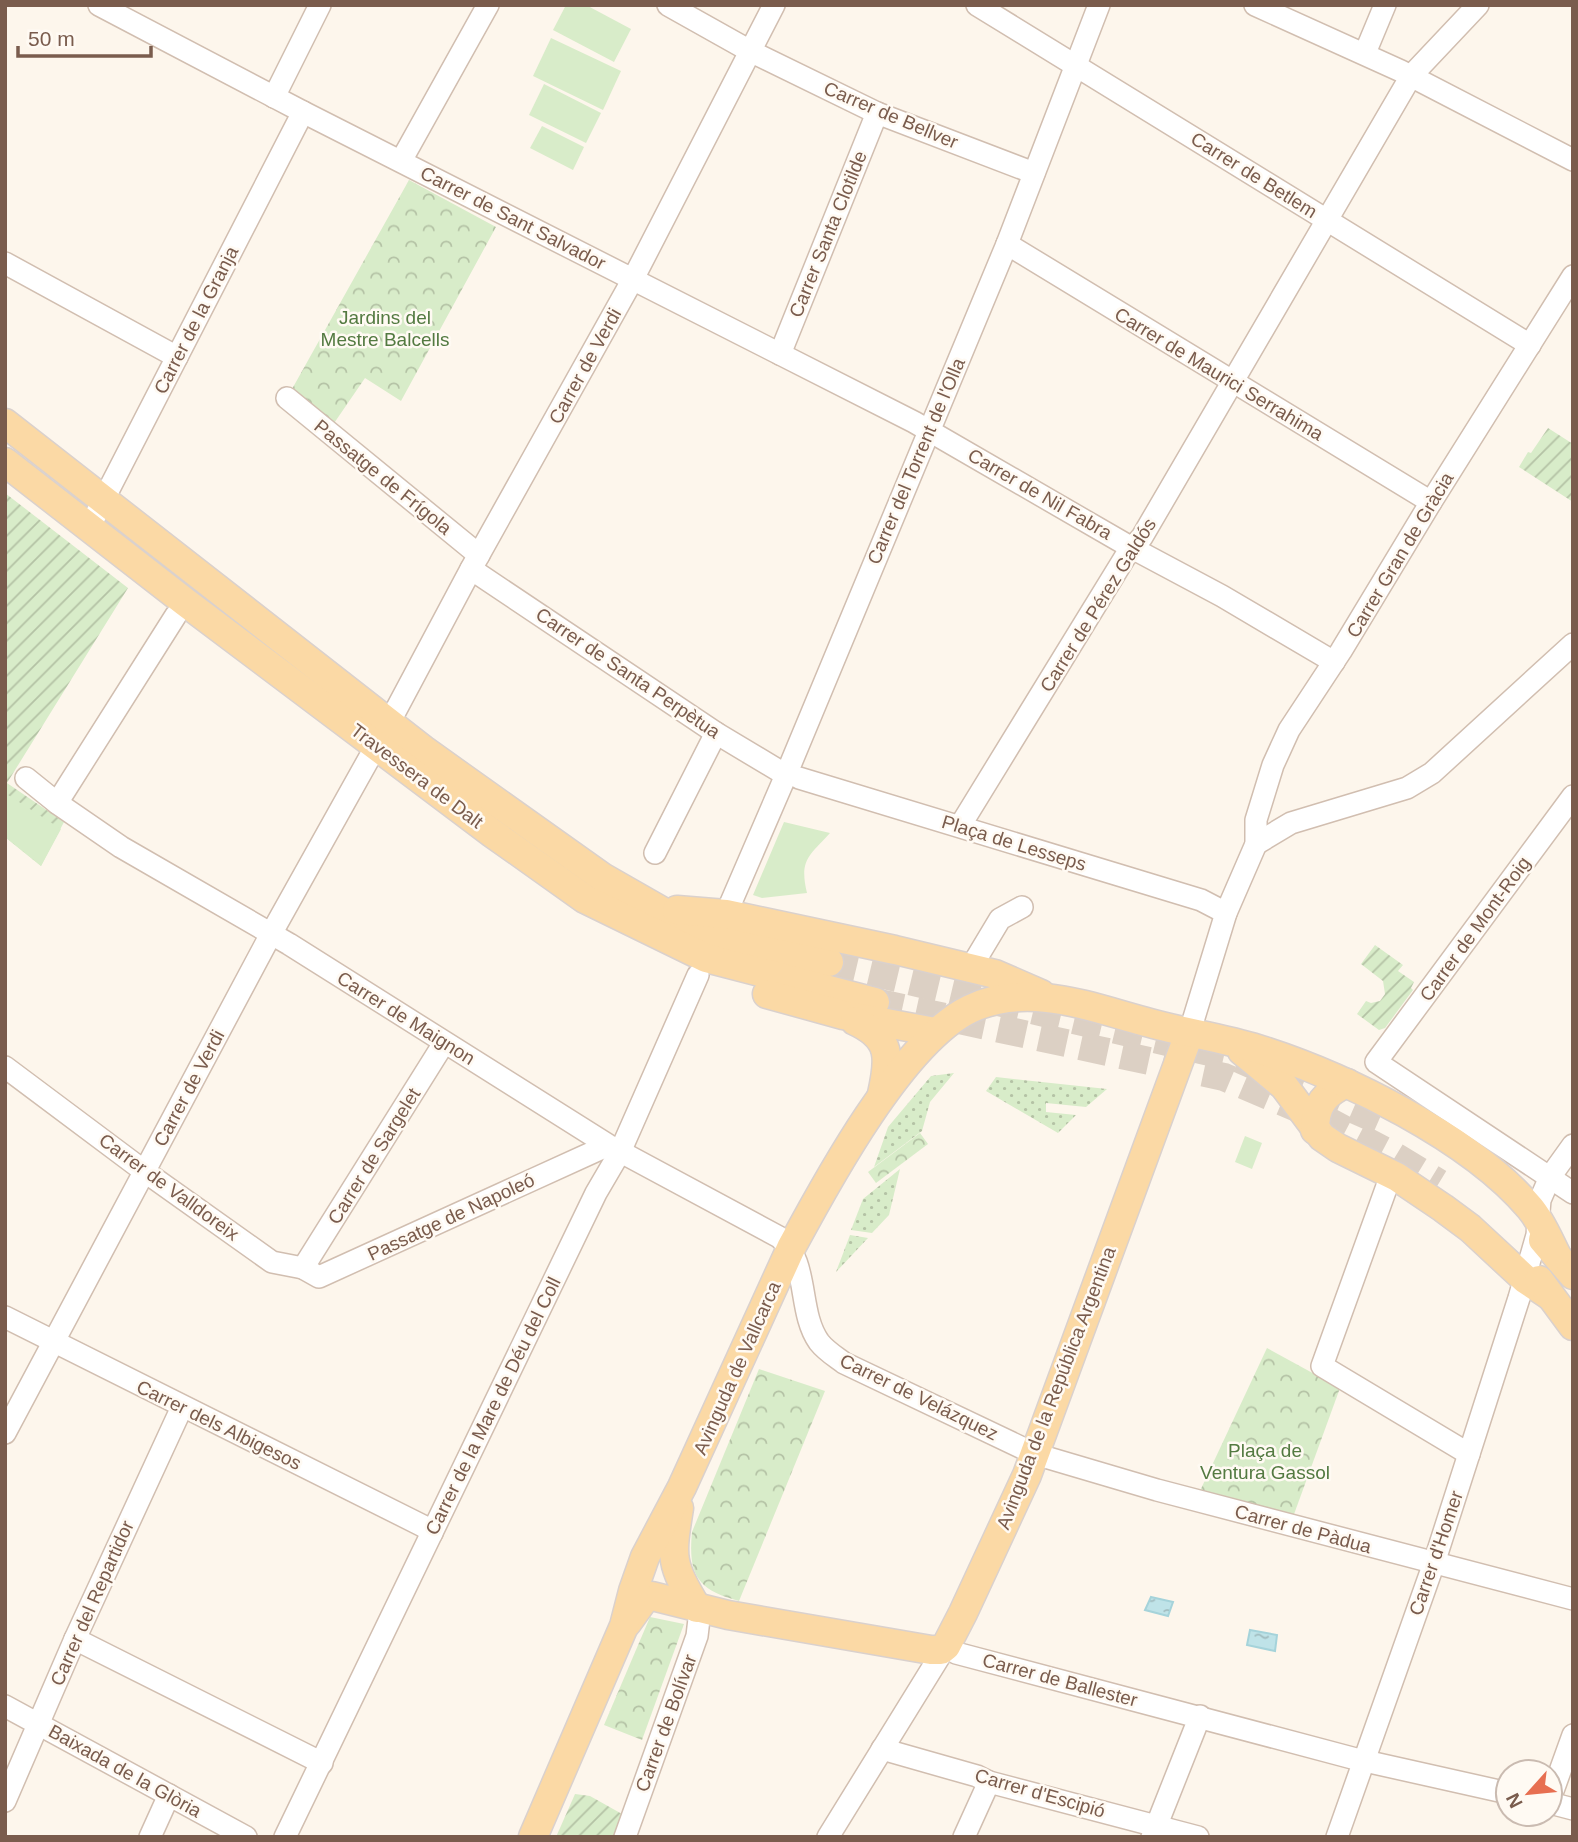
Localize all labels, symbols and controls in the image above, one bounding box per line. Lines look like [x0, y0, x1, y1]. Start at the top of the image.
scale bar [18, 14, 150, 58]
text: 50 m [28, 27, 75, 50]
street label: Carrer de Bellver [821, 77, 962, 153]
street label: Carrer de Betlem [1187, 128, 1321, 222]
street label: Carrer Santa Clotilde [785, 148, 871, 320]
street label: Carrer de Sant Salvador [417, 162, 610, 274]
street label: Carrer de la Granja [150, 242, 242, 397]
street label: Carrer de Maurici Serrahima [1111, 303, 1327, 445]
street label: Carrer de Verdi [545, 305, 625, 427]
park label: Jardins del Mestre Balcells [321, 307, 449, 350]
street label: Carrer del Torrent de l'Olla [863, 354, 969, 567]
street label: Passatge de Frígola [310, 415, 456, 539]
street label: Carrer de Nil Fabra [964, 444, 1116, 544]
street label: Carrer Gran de Gràcia [1342, 468, 1458, 641]
street label: Carrer de Pérez Galdós [1036, 514, 1160, 696]
street label: Carrer de Santa Perpètua [532, 603, 724, 743]
street label: Travessera de Dalt [347, 720, 488, 833]
street label: Plaça de Lesseps [939, 811, 1089, 875]
street label: Carrer de Mont-Roig [1416, 853, 1534, 1005]
street label: Carrer de Maignon [333, 967, 479, 1069]
street label: Carrer de Verdi [149, 1026, 229, 1150]
street label: Carrer de Sargelet [324, 1084, 425, 1228]
street label: Carrer de Valldoreix [95, 1129, 243, 1245]
street label: Passatge de Napoleó [364, 1169, 538, 1265]
street label: Avinguda de la República Argentina [992, 1243, 1120, 1532]
street label: Carrer de la Mare de Déu del Coll [421, 1274, 565, 1538]
street label: Avinguda de Vallcarca [689, 1278, 785, 1458]
street label: Carrer de Velázquez [837, 1350, 1001, 1444]
street label: Carrer dels Albigesos [133, 1376, 305, 1474]
park label: Plaça de Ventura Gassol [1200, 1440, 1330, 1483]
street label: Carrer d'Homer [1405, 1487, 1467, 1618]
street label: Carrer de Pàdua [1232, 1501, 1374, 1557]
street label: Carrer del Repartidor [46, 1517, 138, 1689]
street label: Carrer de Ballester [980, 1649, 1140, 1711]
street label: Carrer de Bolívar [631, 1651, 701, 1795]
street label: Baixada de la Glòria [45, 1720, 205, 1822]
north arrow [1494, 1758, 1564, 1828]
street label: Carrer d'Escipió [972, 1764, 1108, 1822]
text: N [1502, 1790, 1527, 1811]

